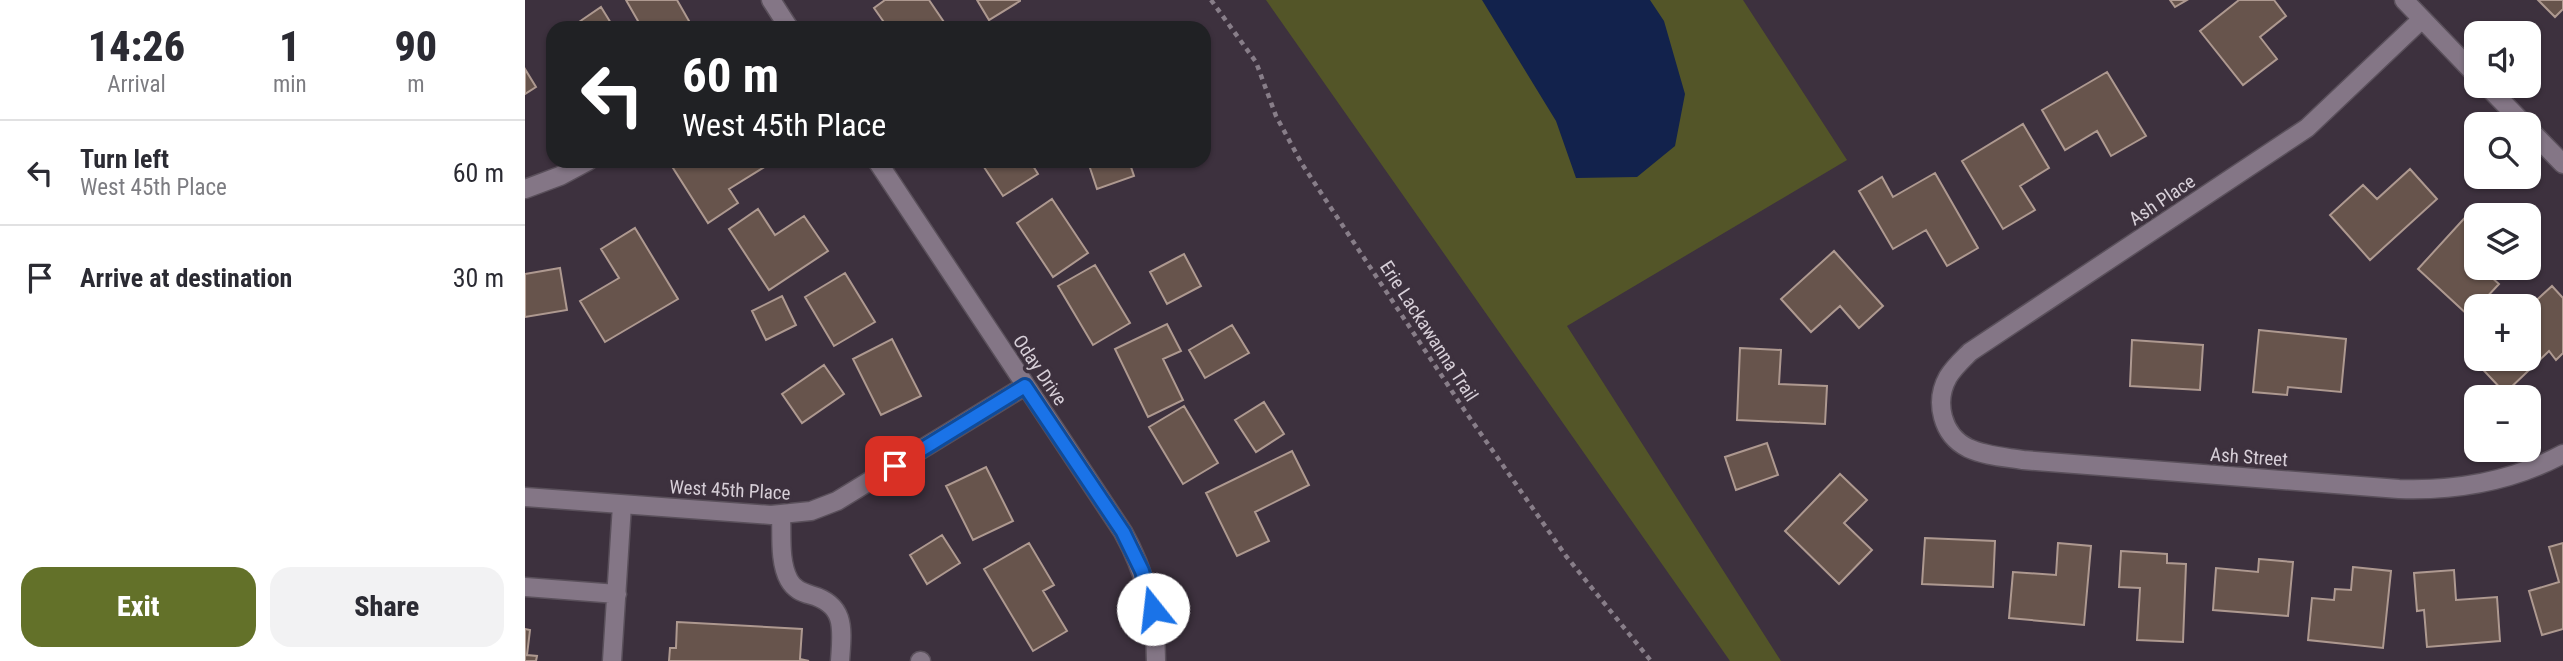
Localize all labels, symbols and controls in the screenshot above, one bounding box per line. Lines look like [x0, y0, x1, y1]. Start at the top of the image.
map controls [2464, 21, 2541, 462]
button: sound [2464, 21, 2541, 98]
text: 14:26 [88, 22, 185, 71]
text: 1 [279, 22, 300, 71]
text: 90 [394, 22, 437, 71]
text: 60 m [682, 47, 779, 104]
icon: left [567, 49, 658, 140]
text: Arrival [107, 71, 166, 98]
text: min [273, 71, 307, 98]
text: m [407, 71, 424, 98]
text: West 45th Place [682, 106, 886, 144]
button: search [2464, 112, 2541, 189]
text: Turn left [80, 144, 169, 174]
icon: left [21, 154, 59, 192]
text: 60 m [453, 158, 504, 188]
street label: Ash Place [2125, 169, 2200, 230]
text: West 45th Place [80, 174, 227, 201]
button: layers [2464, 203, 2541, 280]
street label: Erie Lackawanna Trail [1375, 256, 1483, 406]
icon: arrive [21, 259, 59, 297]
text: Arrive at destination [80, 263, 292, 293]
text: 30 m [453, 263, 504, 293]
button: + [2464, 294, 2541, 371]
street label: Oday Drive [1008, 330, 1072, 410]
button: − [2464, 385, 2541, 462]
pin [865, 436, 925, 496]
street label: Ash Street [2209, 443, 2289, 471]
icon: arrive [876, 447, 914, 485]
street label: West 45th Place [669, 475, 791, 505]
button: Exit [21, 567, 256, 647]
button: Share [270, 567, 504, 647]
position arrow [1116, 572, 1190, 646]

